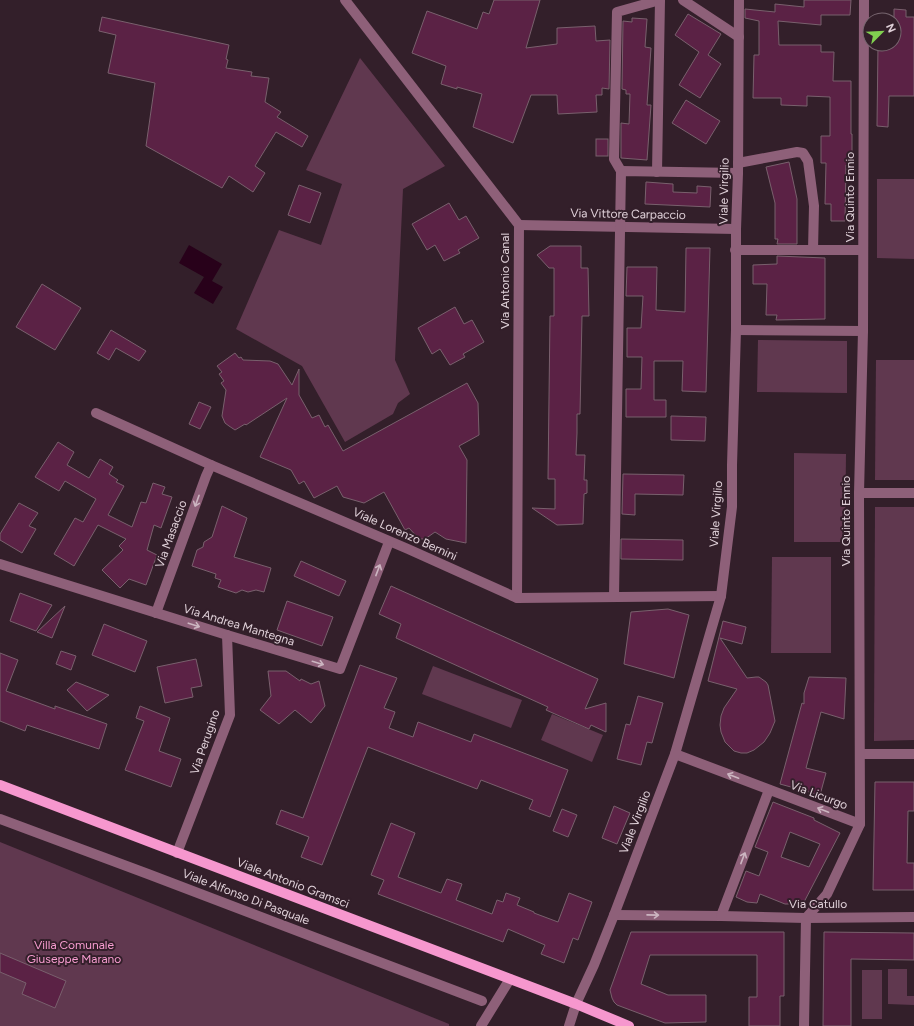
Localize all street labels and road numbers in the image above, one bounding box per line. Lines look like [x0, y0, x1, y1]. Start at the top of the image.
street label: Via Quinto Ennio [843, 152, 857, 242]
street label: Viale Virgilio [716, 157, 732, 224]
street label: Via Vittore Carpaccio [570, 206, 686, 222]
street label: Via Antonio Canal [498, 233, 512, 329]
street label: Via Quinto Ennio [839, 476, 853, 566]
street label: Viale Virgilio [707, 480, 725, 548]
street label: Via Masaccio [152, 498, 190, 570]
street label: Viale Lorenzo Bernini [351, 505, 459, 563]
street label: Via Andrea Mantegna [182, 601, 296, 649]
street label: Via Perugino [187, 708, 223, 776]
street label: Via Licurgo [788, 778, 850, 812]
street label: Viale Virgilio [617, 788, 654, 856]
street label: Viale Antonio Gramsci [235, 855, 351, 911]
street label: Viale Alfonso Di Pasquale [180, 866, 312, 928]
street label: Via Catullo [789, 897, 847, 911]

